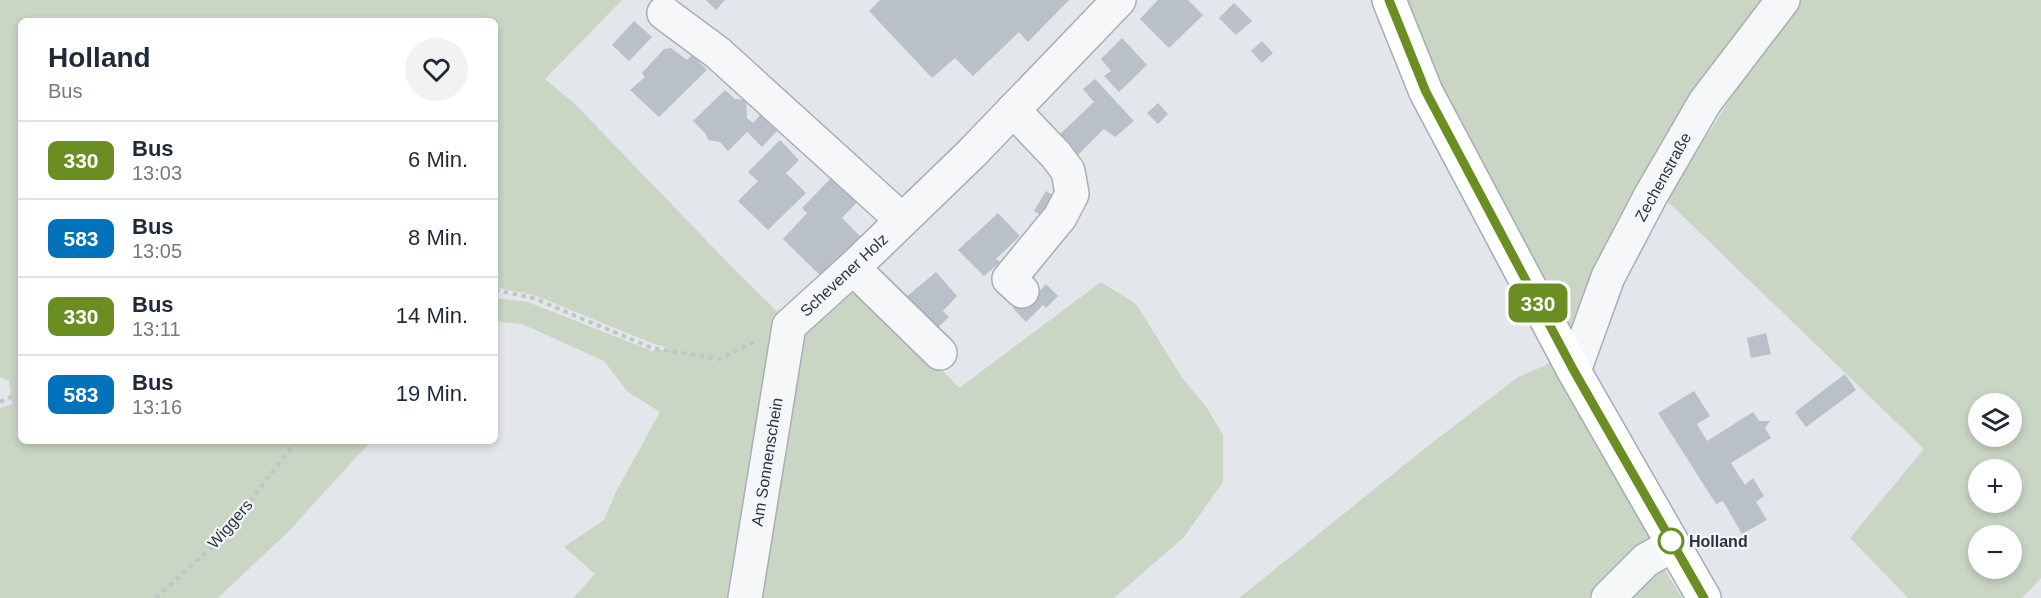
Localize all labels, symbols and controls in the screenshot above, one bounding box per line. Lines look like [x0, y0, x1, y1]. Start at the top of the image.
button: heart [405, 38, 468, 101]
text: Holland [48, 42, 151, 73]
text: Bus [48, 80, 82, 102]
street label: Zechenstraße [1632, 130, 1694, 224]
text: Bus [132, 136, 174, 161]
text: 6 Min. [408, 147, 468, 172]
text: 330 [63, 149, 99, 172]
text: 13:03 [132, 162, 182, 184]
text: Bus [132, 214, 174, 239]
text: 8 Min. [408, 225, 468, 250]
text: 583 [63, 227, 99, 250]
street label: Schevener Holz [797, 230, 891, 320]
text: 13:05 [132, 240, 182, 262]
line badge: 330 [1504, 284, 1572, 322]
text: Bus [132, 292, 174, 317]
text: 330 [1520, 292, 1556, 315]
text: 14 Min. [396, 303, 468, 328]
text: 330 [63, 305, 99, 328]
text: 13:11 [132, 318, 181, 340]
text: Bus [132, 370, 174, 395]
text: 19 Min. [396, 381, 468, 406]
text: 583 [63, 383, 99, 406]
map controls [1968, 393, 2022, 579]
button: layers [1968, 393, 2022, 447]
text: 13:16 [132, 396, 182, 418]
street label: Am Sonnenschein [748, 397, 786, 527]
button: + [1968, 459, 2022, 513]
street label: Wiggers [204, 496, 256, 552]
button: − [1968, 525, 2022, 579]
marker: Holland [1658, 528, 1684, 554]
place label: Holland [1689, 533, 1748, 550]

